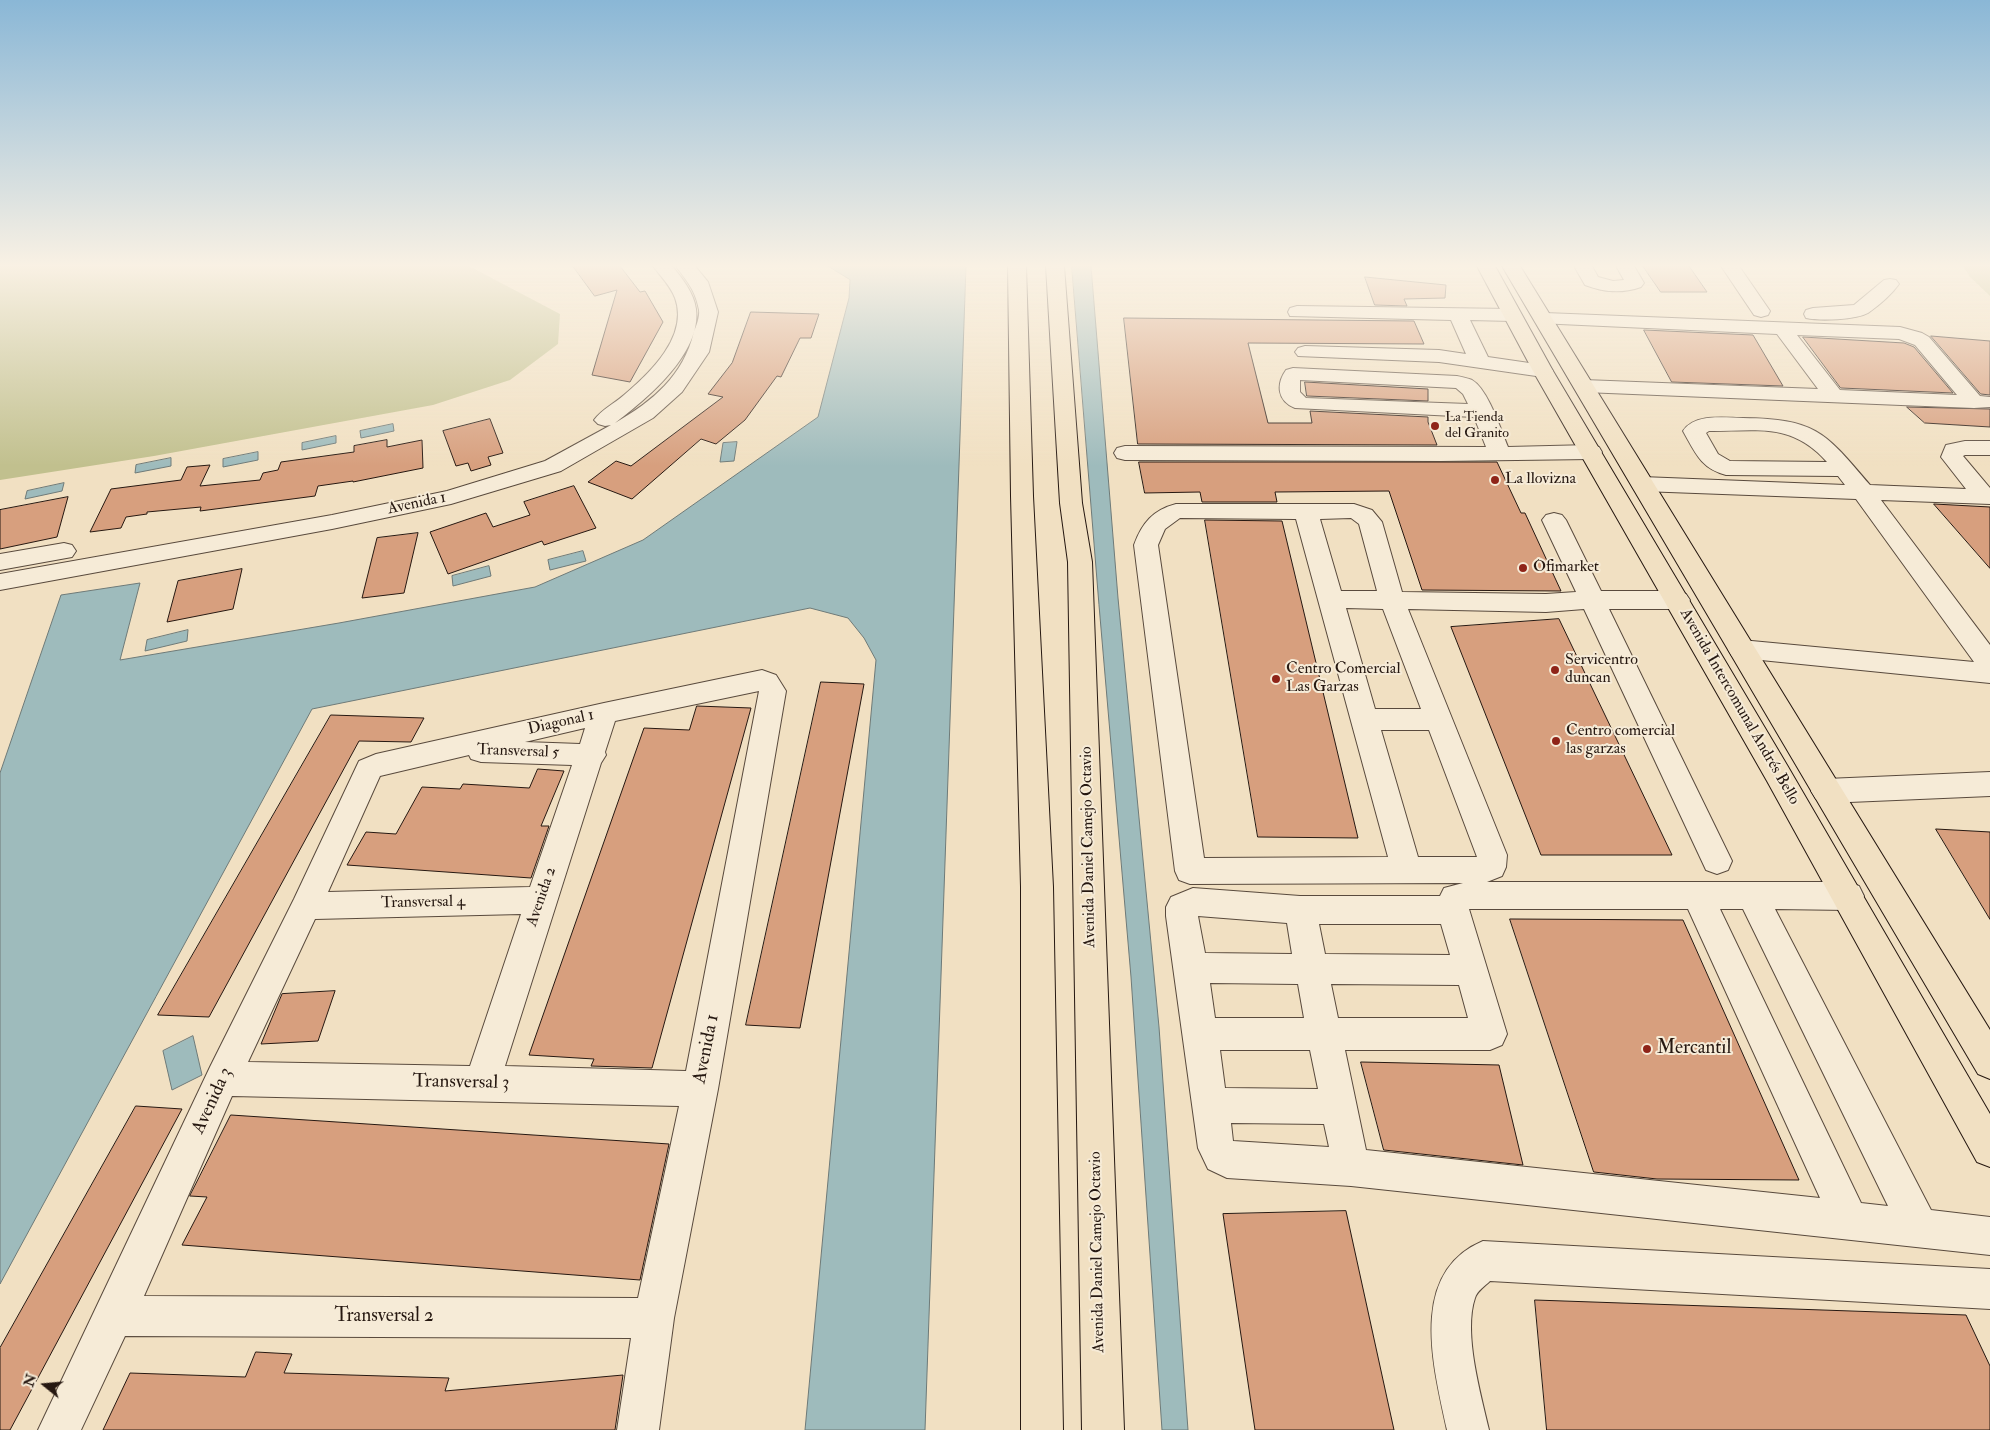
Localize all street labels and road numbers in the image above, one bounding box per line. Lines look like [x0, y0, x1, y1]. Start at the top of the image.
street label: Avenida 1 [386, 488, 448, 520]
street label: Avenida Intercomunal Andrés Bello [1675, 605, 1803, 809]
street label: Diagonal 1 [526, 706, 596, 740]
street label: Transversal 5 [476, 741, 560, 763]
street label: Avenida Daniel Camejo Octavio [1078, 746, 1100, 948]
street label: Avenida 2 [523, 865, 561, 929]
street label: Transversal 4 [381, 893, 465, 913]
street label: Avenida 1 [689, 1012, 725, 1086]
street label: Avenida 3 [188, 1064, 238, 1138]
street label: Transversal 3 [412, 1071, 510, 1095]
street label: Avenida Daniel Camejo Octavio [1087, 1151, 1109, 1353]
street label: Transversal 2 [334, 1306, 434, 1328]

